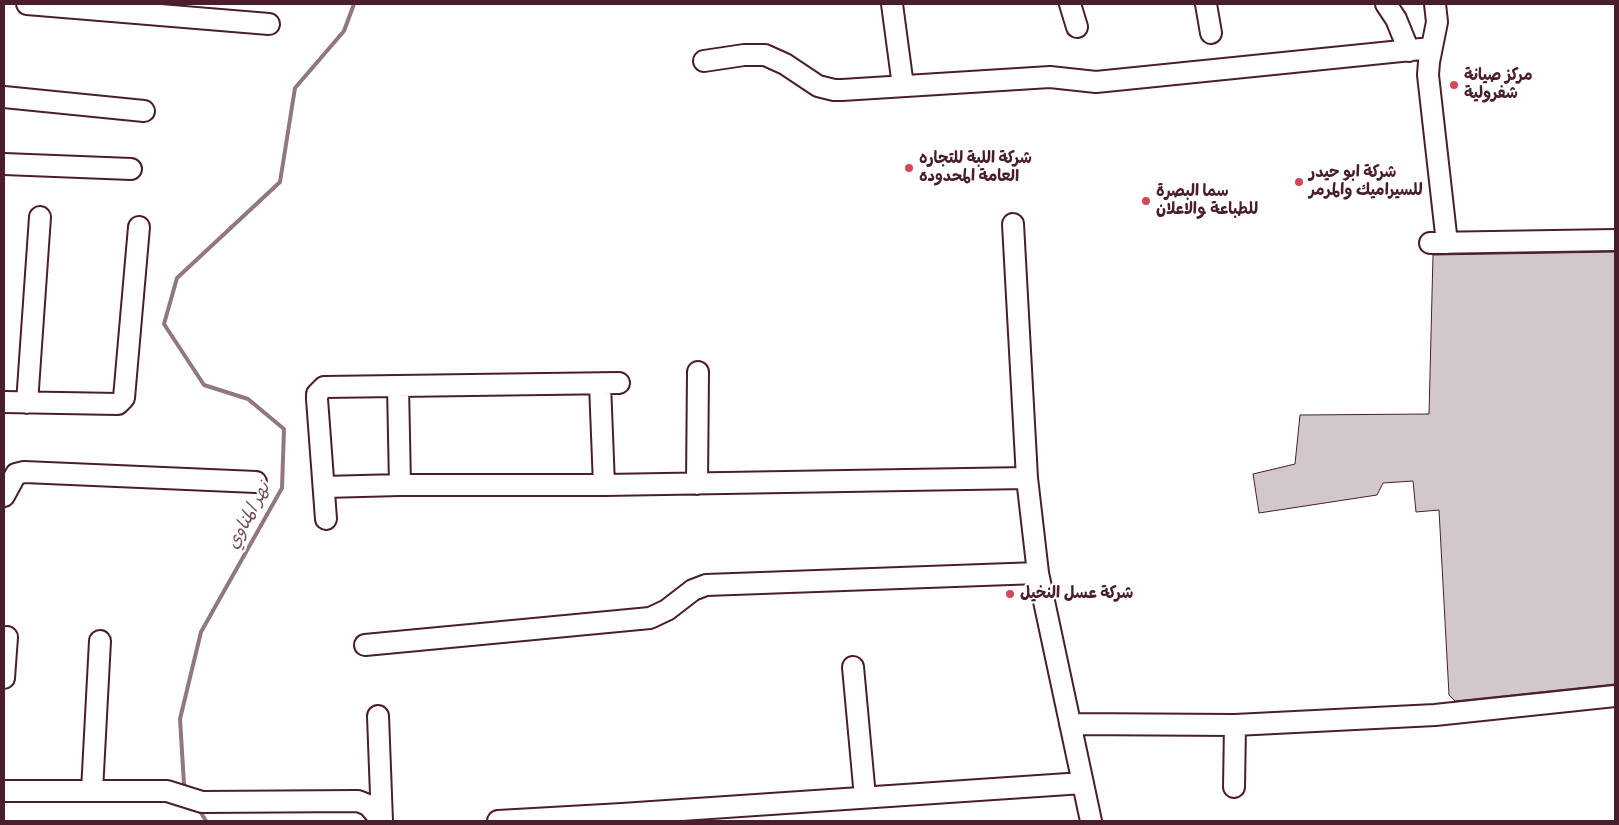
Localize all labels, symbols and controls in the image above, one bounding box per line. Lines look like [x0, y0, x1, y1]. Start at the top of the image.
place label: مركز صيانة شفرولية [1464, 66, 1532, 104]
marker: مركز صيانة شفرولية [1448, 79, 1460, 91]
place label: شركة اللبة للتجاره العامة المحدوده [919, 149, 1032, 187]
marker: شركة اللبة للتجاره العامة المحدوده [903, 162, 915, 174]
place label: شركة ابو حيدر للسيراميك والمرمر [1309, 163, 1423, 201]
marker: شركة ابو حيدر للسيراميك والمرمر [1293, 176, 1305, 188]
place label: سما البصرة للطباعة والاعلان [1156, 182, 1258, 220]
marker: سما البصرة للطباعة والاعلان [1140, 195, 1152, 207]
water label: نهر المناوي [222, 479, 276, 553]
place label: شركة عسل النخيل [1020, 584, 1133, 604]
marker: شركة عسل النخيل [1004, 588, 1016, 600]

